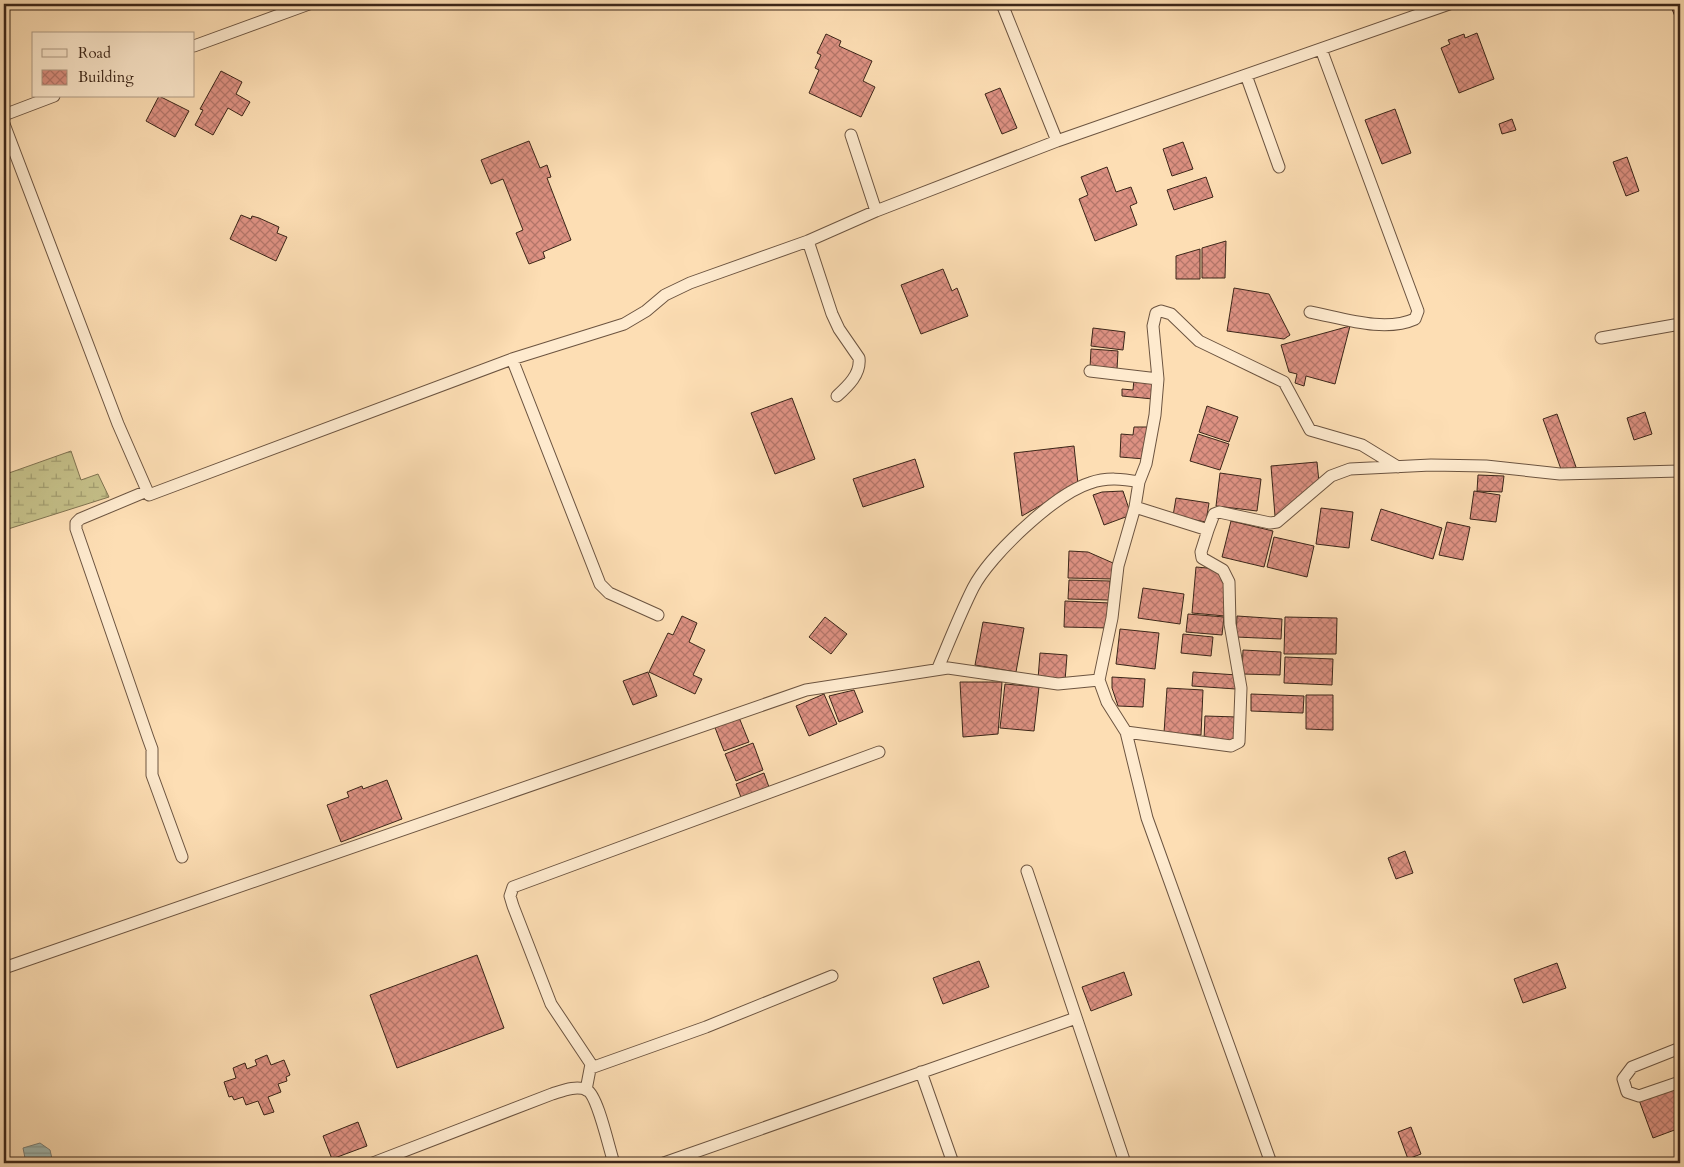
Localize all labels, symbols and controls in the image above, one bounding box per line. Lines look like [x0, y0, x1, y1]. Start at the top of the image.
legend [32, 32, 195, 98]
text: Road [78, 43, 111, 63]
text: Building [78, 67, 134, 87]

